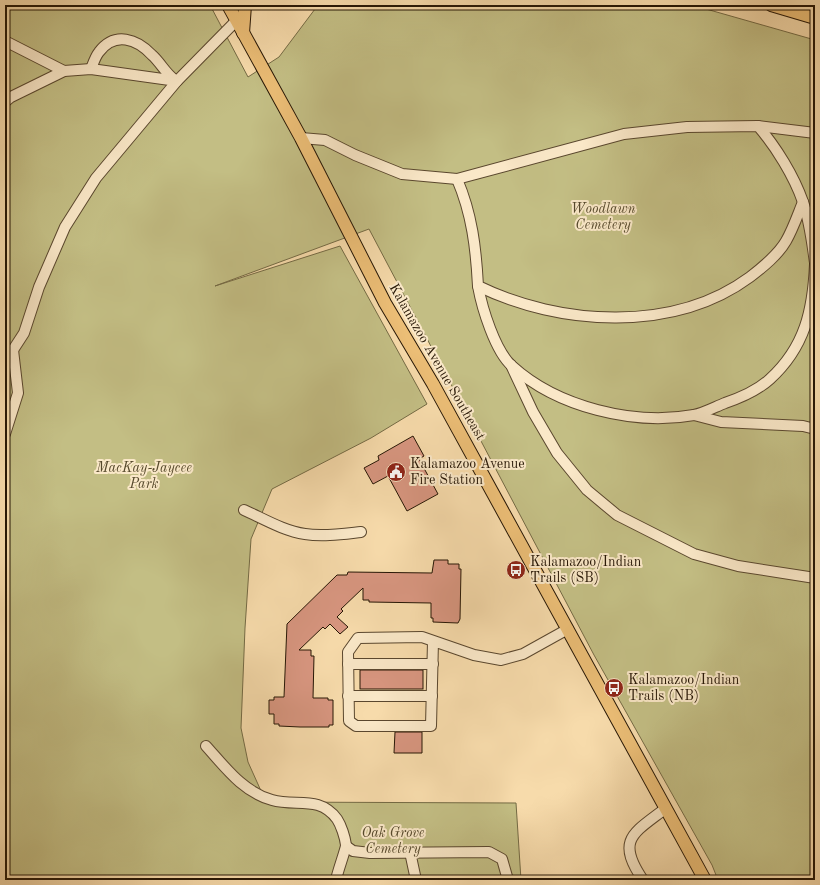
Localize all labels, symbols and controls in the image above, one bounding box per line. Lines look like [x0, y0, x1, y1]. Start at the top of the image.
park label: Woodlawn Cemetery [570, 202, 636, 233]
street label: Kalamazoo Avenue Southeast [386, 281, 488, 443]
place label: Kalamazoo Avenue Fire Station [410, 457, 525, 487]
park label: MacKay-Jaycee Park [95, 461, 192, 491]
public building icon: Kalamazoo Avenue Fire Station [385, 461, 407, 483]
place label: Kalamazoo/Indian Trails (SB) [530, 555, 642, 585]
bus stop icon: Kalamazoo/Indian Trails (SB) [505, 559, 527, 581]
place label: Kalamazoo/Indian Trails (NB) [628, 673, 740, 703]
bus stop icon: Kalamazoo/Indian Trails (NB) [603, 677, 625, 699]
park label: Oak Grove Cemetery [361, 826, 425, 857]

